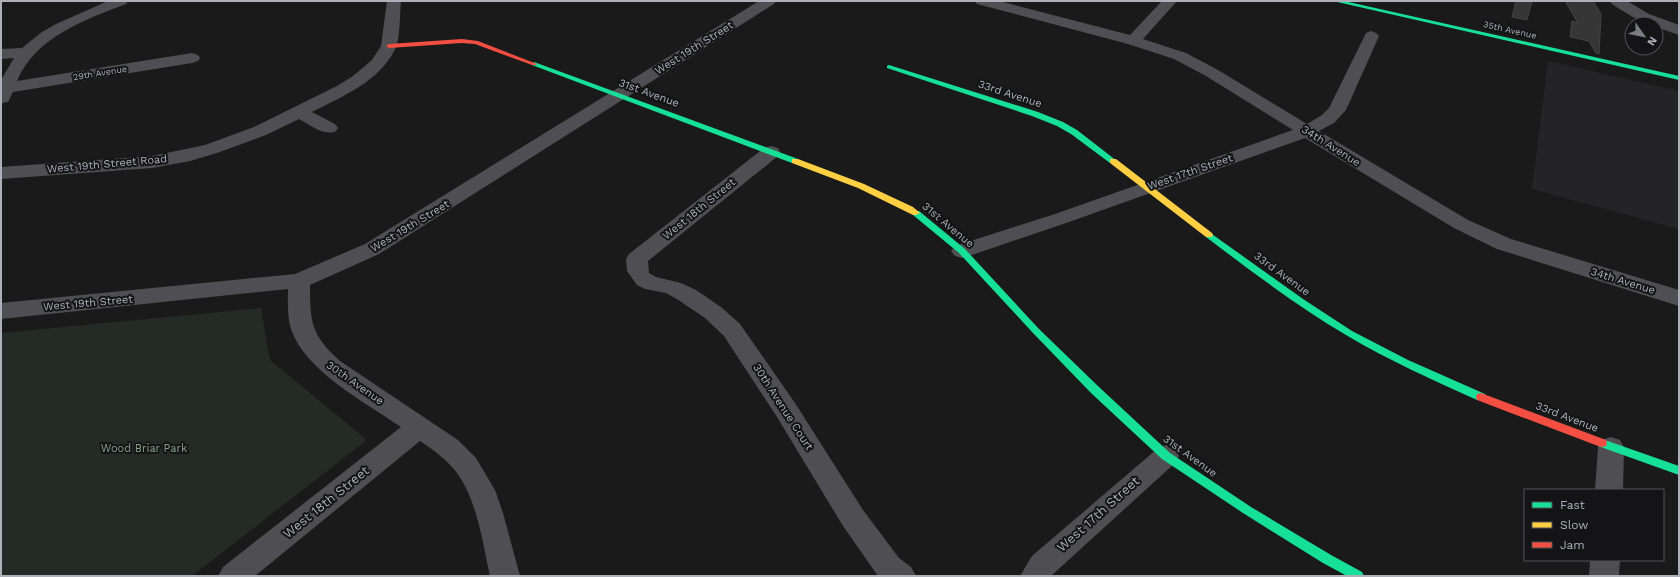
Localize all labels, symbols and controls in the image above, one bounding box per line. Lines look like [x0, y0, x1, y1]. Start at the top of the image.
north arrow [1624, 16, 1664, 56]
street label: West 19th Street [652, 18, 736, 77]
street label: 35th Avenue [1482, 19, 1538, 41]
text: N [1644, 34, 1660, 48]
street label: 29th Avenue [72, 64, 128, 82]
street label: 31st Avenue [617, 76, 681, 110]
street label: 33rd Avenue [976, 78, 1044, 110]
street label: 34th Avenue [1299, 123, 1363, 169]
street label: West 17th Street [1146, 151, 1235, 193]
street label: West 19th Street Road [46, 152, 168, 176]
street label: West 18th Street [660, 175, 738, 242]
street label: West 19th Street [368, 197, 452, 255]
street label: 31st Avenue [920, 200, 976, 250]
street label: 33rd Avenue [1251, 249, 1313, 299]
street label: 34th Avenue [1589, 265, 1657, 297]
street label: West 19th Street [43, 293, 134, 313]
street label: 30th Avenue [324, 358, 386, 408]
street label: 30th Avenue Court [750, 361, 816, 453]
street label: 33rd Avenue [1534, 399, 1600, 435]
street label: 31st Avenue [1161, 432, 1219, 480]
park label: Wood Briar Park [101, 442, 187, 455]
street label: West 18th Street [280, 462, 372, 541]
street label: West 17th Street [1054, 473, 1143, 555]
legend [1524, 489, 1664, 561]
text: Fast [1560, 498, 1585, 512]
text: Slow [1560, 518, 1588, 532]
text: Jam [1560, 538, 1585, 552]

